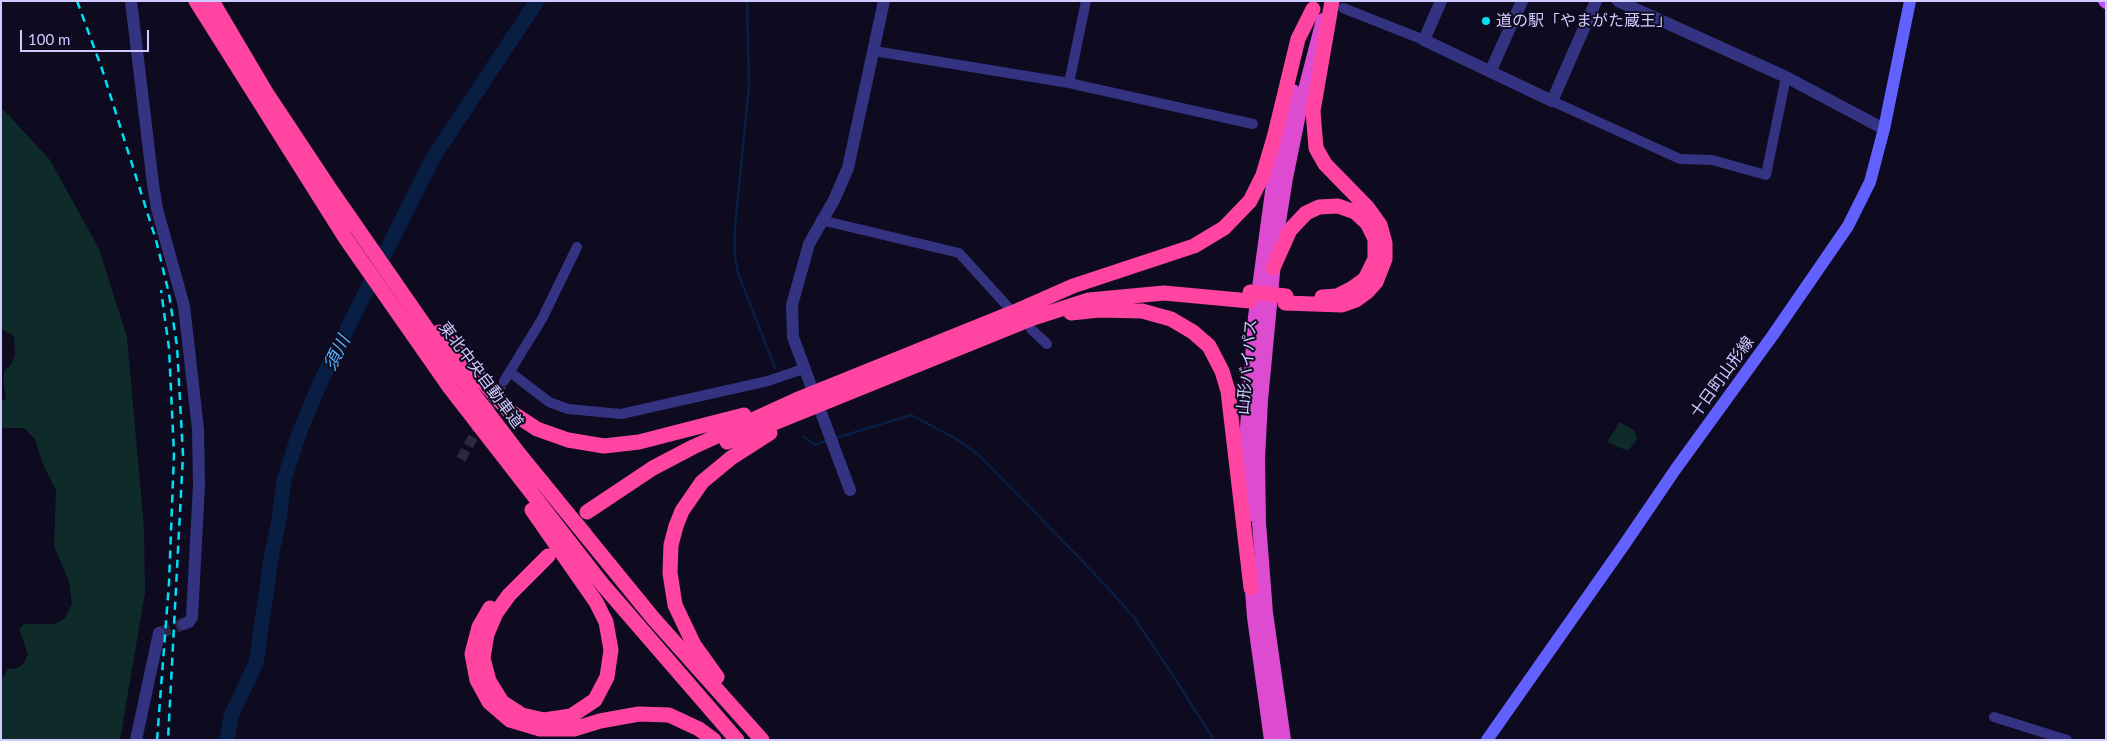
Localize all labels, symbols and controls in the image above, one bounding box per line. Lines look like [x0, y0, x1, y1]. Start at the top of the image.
place label: 道の駅「やまがた蔵王」 [1496, 11, 1672, 31]
marker: 道の駅「やまがた蔵王」 [1480, 15, 1492, 27]
scale bar [22, 20, 151, 52]
text: 100 m [28, 30, 70, 48]
street label: 東北中央自動車道 [435, 318, 527, 432]
street label: 山形バイパス [1233, 318, 1261, 416]
water label: 須川 [319, 332, 355, 374]
street label: 十日町山形線 [1686, 333, 1758, 421]

